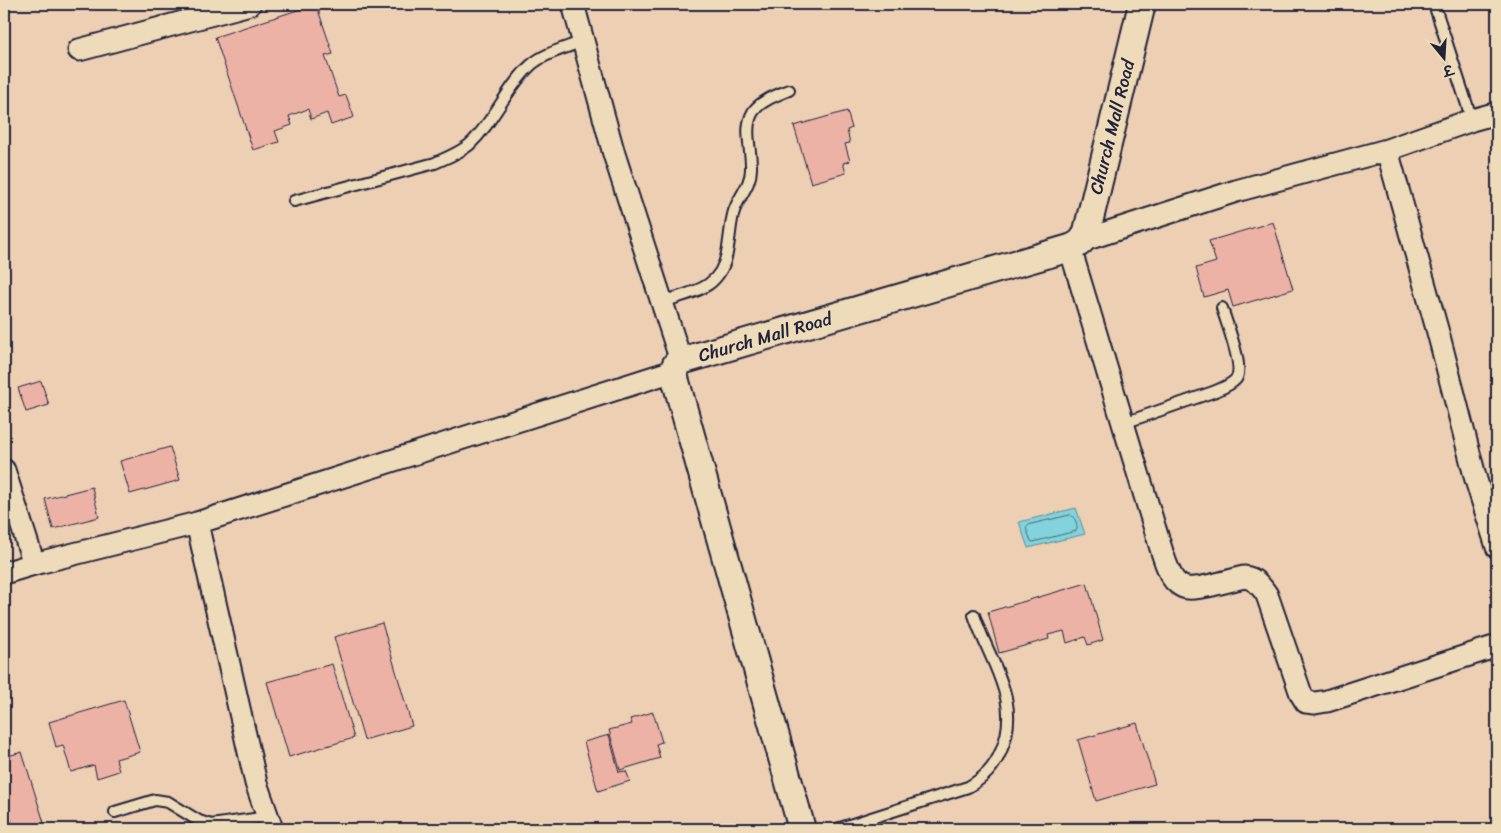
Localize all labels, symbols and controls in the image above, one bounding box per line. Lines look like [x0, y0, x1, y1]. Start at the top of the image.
north arrow [1418, 32, 1468, 82]
street label: Church Mall Road [1080, 55, 1145, 198]
text: उ [1438, 56, 1458, 84]
street label: Church Mall Road [694, 302, 837, 371]

